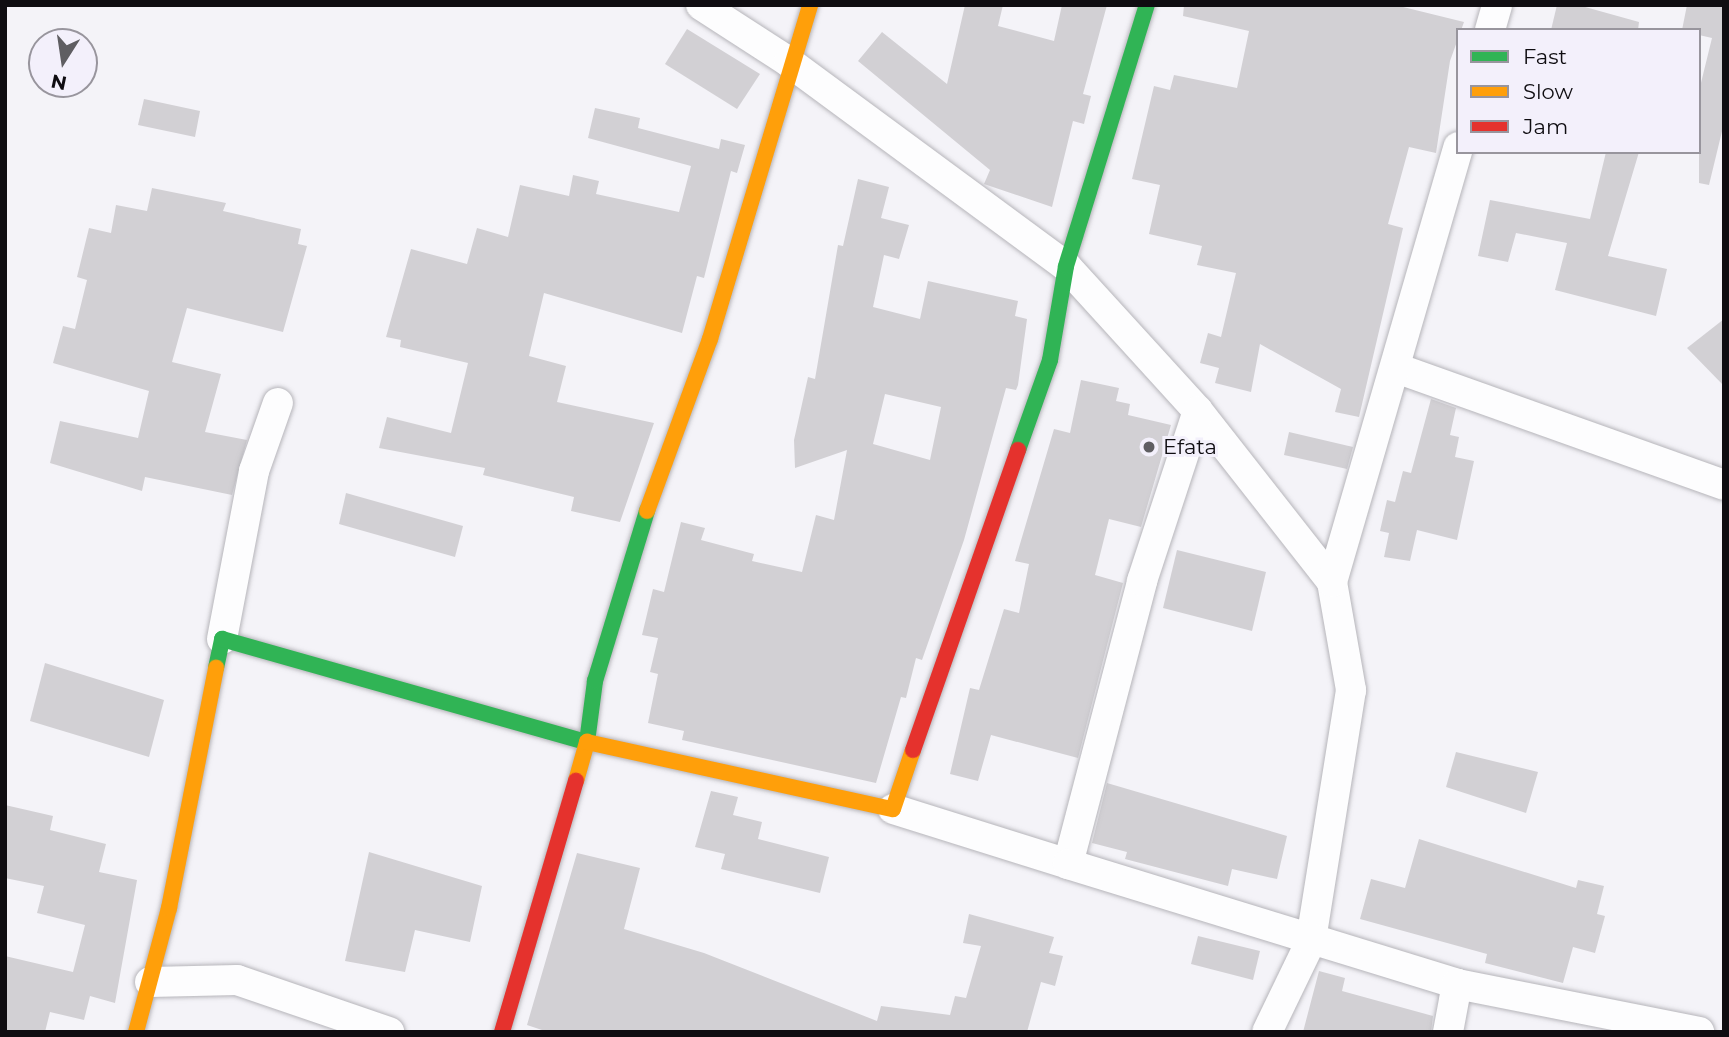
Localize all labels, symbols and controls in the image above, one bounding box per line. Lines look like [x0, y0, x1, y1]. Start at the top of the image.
north arrow [28, 28, 98, 98]
legend [1456, 28, 1701, 154]
text: Fast [1523, 44, 1567, 69]
text: N [49, 69, 69, 95]
text: Slow [1523, 79, 1573, 104]
text: Jam [1523, 114, 1568, 139]
place label: Efata [1163, 434, 1217, 460]
marker: Efata [1141, 439, 1157, 455]

